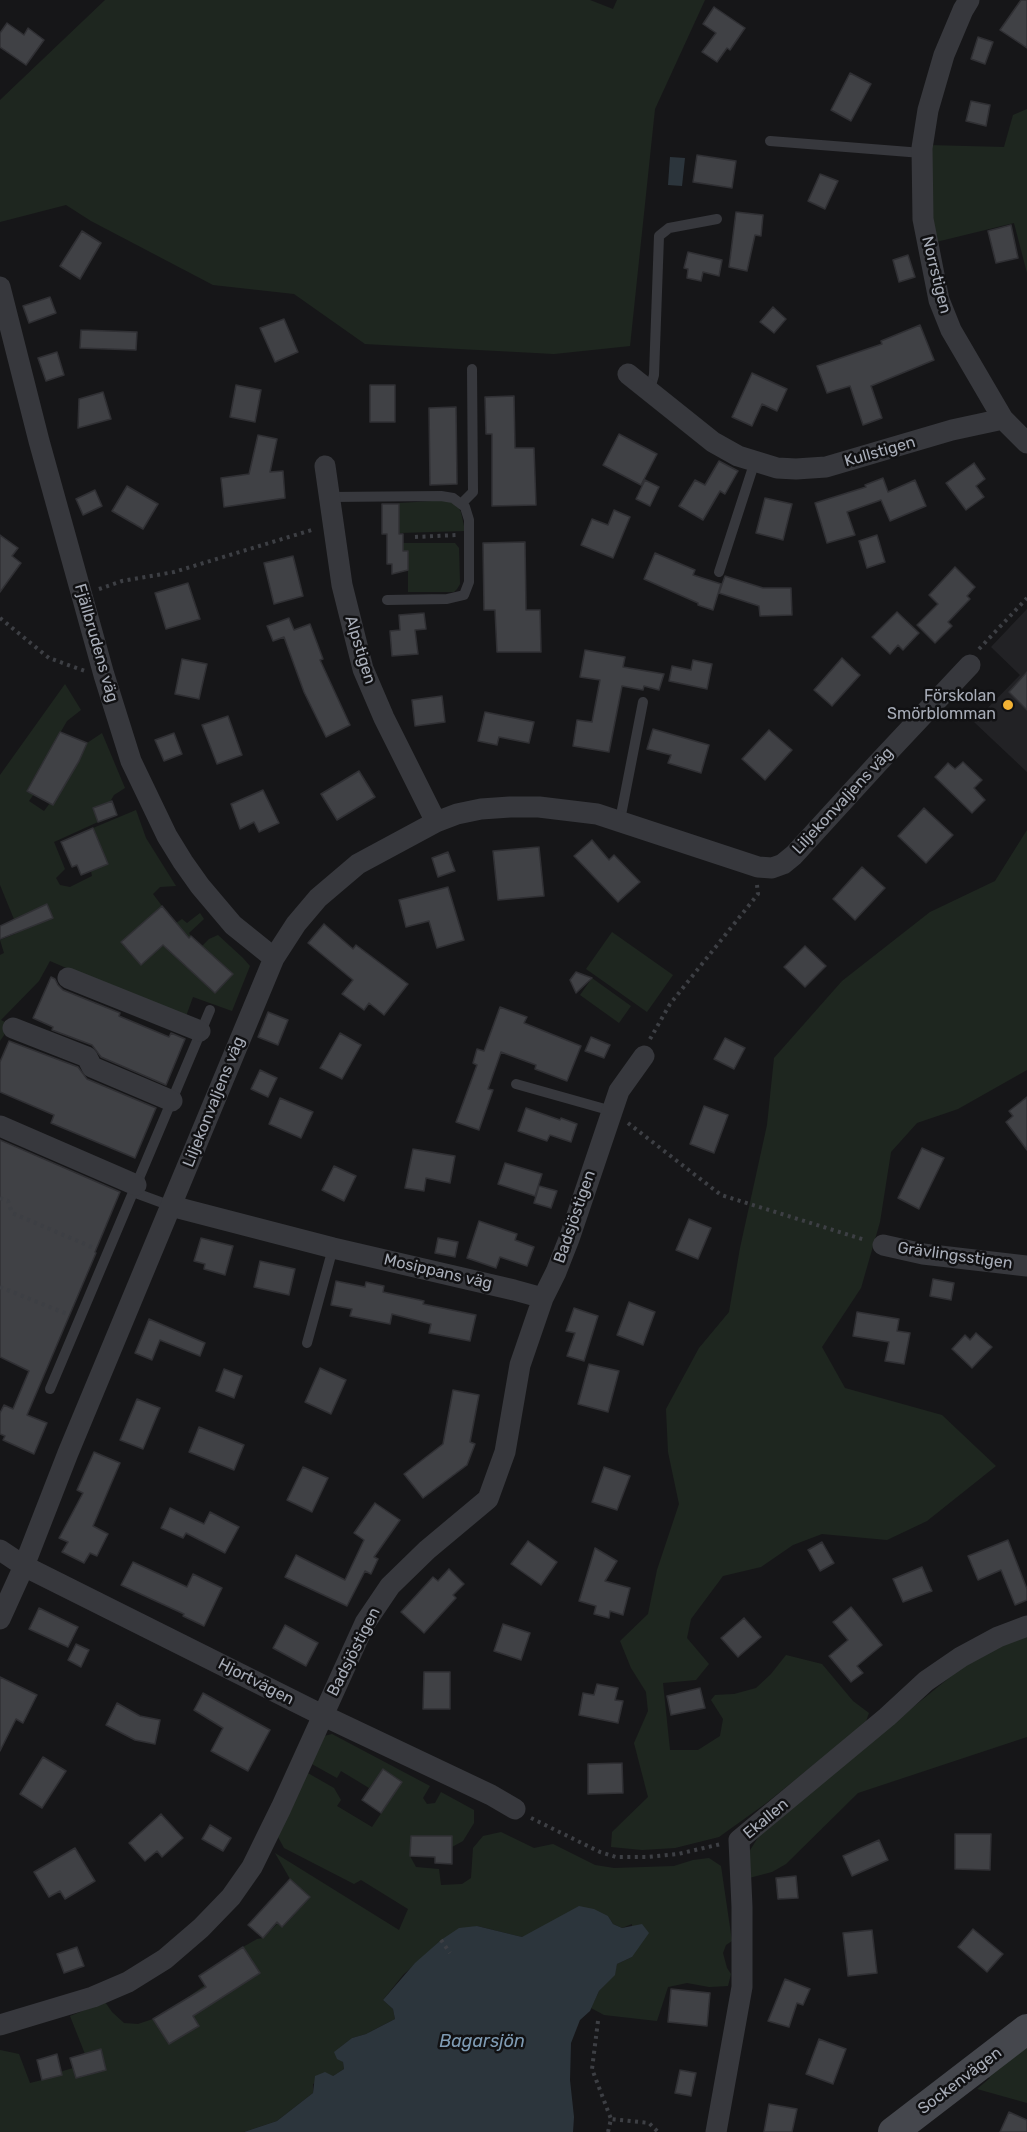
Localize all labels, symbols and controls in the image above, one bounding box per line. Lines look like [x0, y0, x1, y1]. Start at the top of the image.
street label: Norrstigen [917, 234, 955, 316]
street label: Kullstigen [842, 433, 918, 471]
street label: Fjällbrudens väg [70, 582, 122, 704]
street label: Alpstigen [340, 613, 380, 687]
place label: Förskolan Smörblomman [887, 686, 996, 724]
marker: Förskolan Smörblomman [1001, 698, 1015, 712]
street label: Liljekonvaljens väg [788, 744, 898, 858]
street label: Liljekonvaljens väg [179, 1034, 249, 1170]
street label: Badsjöstigen [550, 1168, 600, 1266]
street label: Grävlingsstigen [896, 1238, 1014, 1274]
street label: Mosippans väg [382, 1250, 494, 1294]
street label: Badsjöstigen [323, 1604, 385, 1700]
street label: Hjortvägen [215, 1655, 297, 1709]
street label: Ekallen [740, 1795, 792, 1843]
water label: Bagarsjön [439, 2031, 525, 2053]
street label: Sockenvägen [914, 2043, 1006, 2119]

